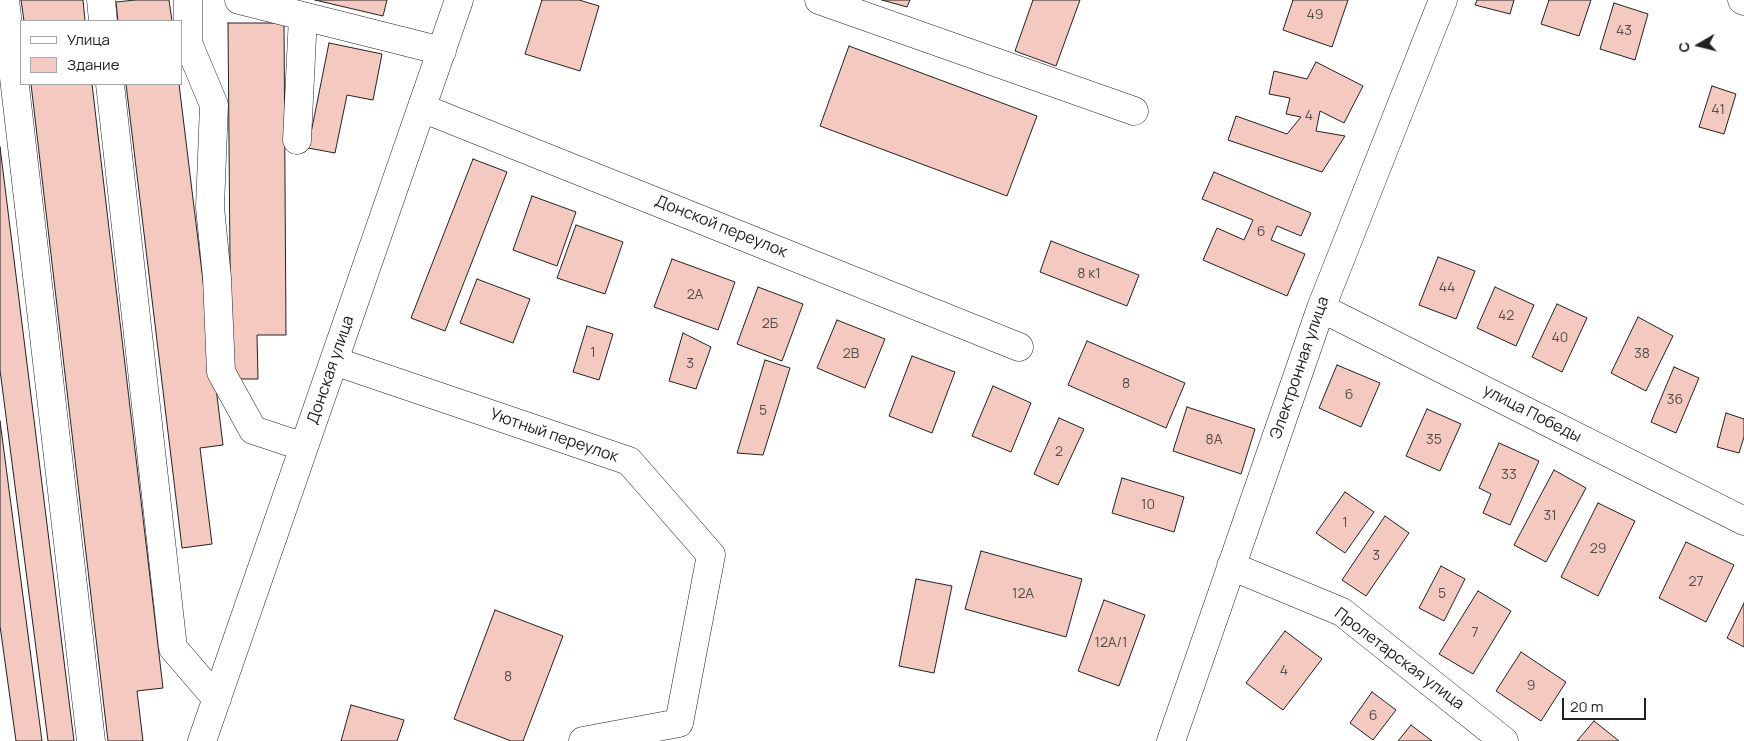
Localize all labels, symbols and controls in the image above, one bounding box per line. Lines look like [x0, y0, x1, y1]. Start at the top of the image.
house number: 49 [1307, 7, 1323, 23]
legend [20, 20, 182, 85]
north arrow [1674, 20, 1724, 70]
house number: 43 [1616, 23, 1632, 39]
text: Улица [67, 29, 110, 50]
text: С [1674, 41, 1694, 54]
text: Здание [67, 54, 119, 75]
house number: 41 [1711, 102, 1725, 118]
house number: 4 [1305, 108, 1313, 124]
street label: Донской переулок [652, 192, 790, 262]
house number: 6 [1257, 224, 1265, 240]
house number: 8 к1 [1077, 266, 1101, 282]
house number: 44 [1439, 280, 1455, 296]
house number: 2А [687, 287, 703, 303]
street label: Электронная улица [1267, 294, 1333, 442]
house number: 42 [1498, 308, 1514, 324]
street label: Донская улица [303, 313, 359, 427]
house number: 2Б [762, 316, 778, 332]
house number: 40 [1552, 330, 1568, 346]
house number: 1 [590, 345, 596, 361]
house number: 2В [843, 346, 859, 362]
house number: 38 [1634, 346, 1650, 362]
house number: 3 [686, 356, 694, 372]
house number: 8 [1122, 376, 1130, 392]
street label: улица Победы [1480, 381, 1584, 447]
house number: 6 [1345, 387, 1353, 403]
house number: 36 [1667, 392, 1683, 408]
house number: 5 [759, 403, 767, 419]
street label: Уютный переулок [487, 405, 621, 467]
house number: 8А [1206, 432, 1222, 448]
house number: 35 [1426, 432, 1442, 448]
house number: 2 [1055, 444, 1063, 460]
house number: 33 [1501, 467, 1517, 483]
house number: 10 [1141, 497, 1155, 513]
house number: 31 [1543, 508, 1557, 524]
house number: 1 [1342, 515, 1348, 531]
house number: 29 [1590, 541, 1606, 557]
house number: 3 [1372, 548, 1380, 564]
house number: 27 [1688, 574, 1704, 590]
house number: 12А [1012, 586, 1034, 602]
house number: 5 [1438, 586, 1446, 602]
street label: Пролетарская улица [1330, 604, 1468, 714]
house number: 7 [1471, 625, 1479, 641]
house number: 12А/1 [1095, 635, 1127, 651]
house number: 4 [1280, 663, 1288, 679]
house number: 8 [504, 669, 512, 685]
house number: 9 [1527, 678, 1535, 694]
scale bar [1564, 688, 1648, 720]
text: 20 m [1570, 696, 1603, 717]
house number: 6 [1369, 708, 1377, 724]

